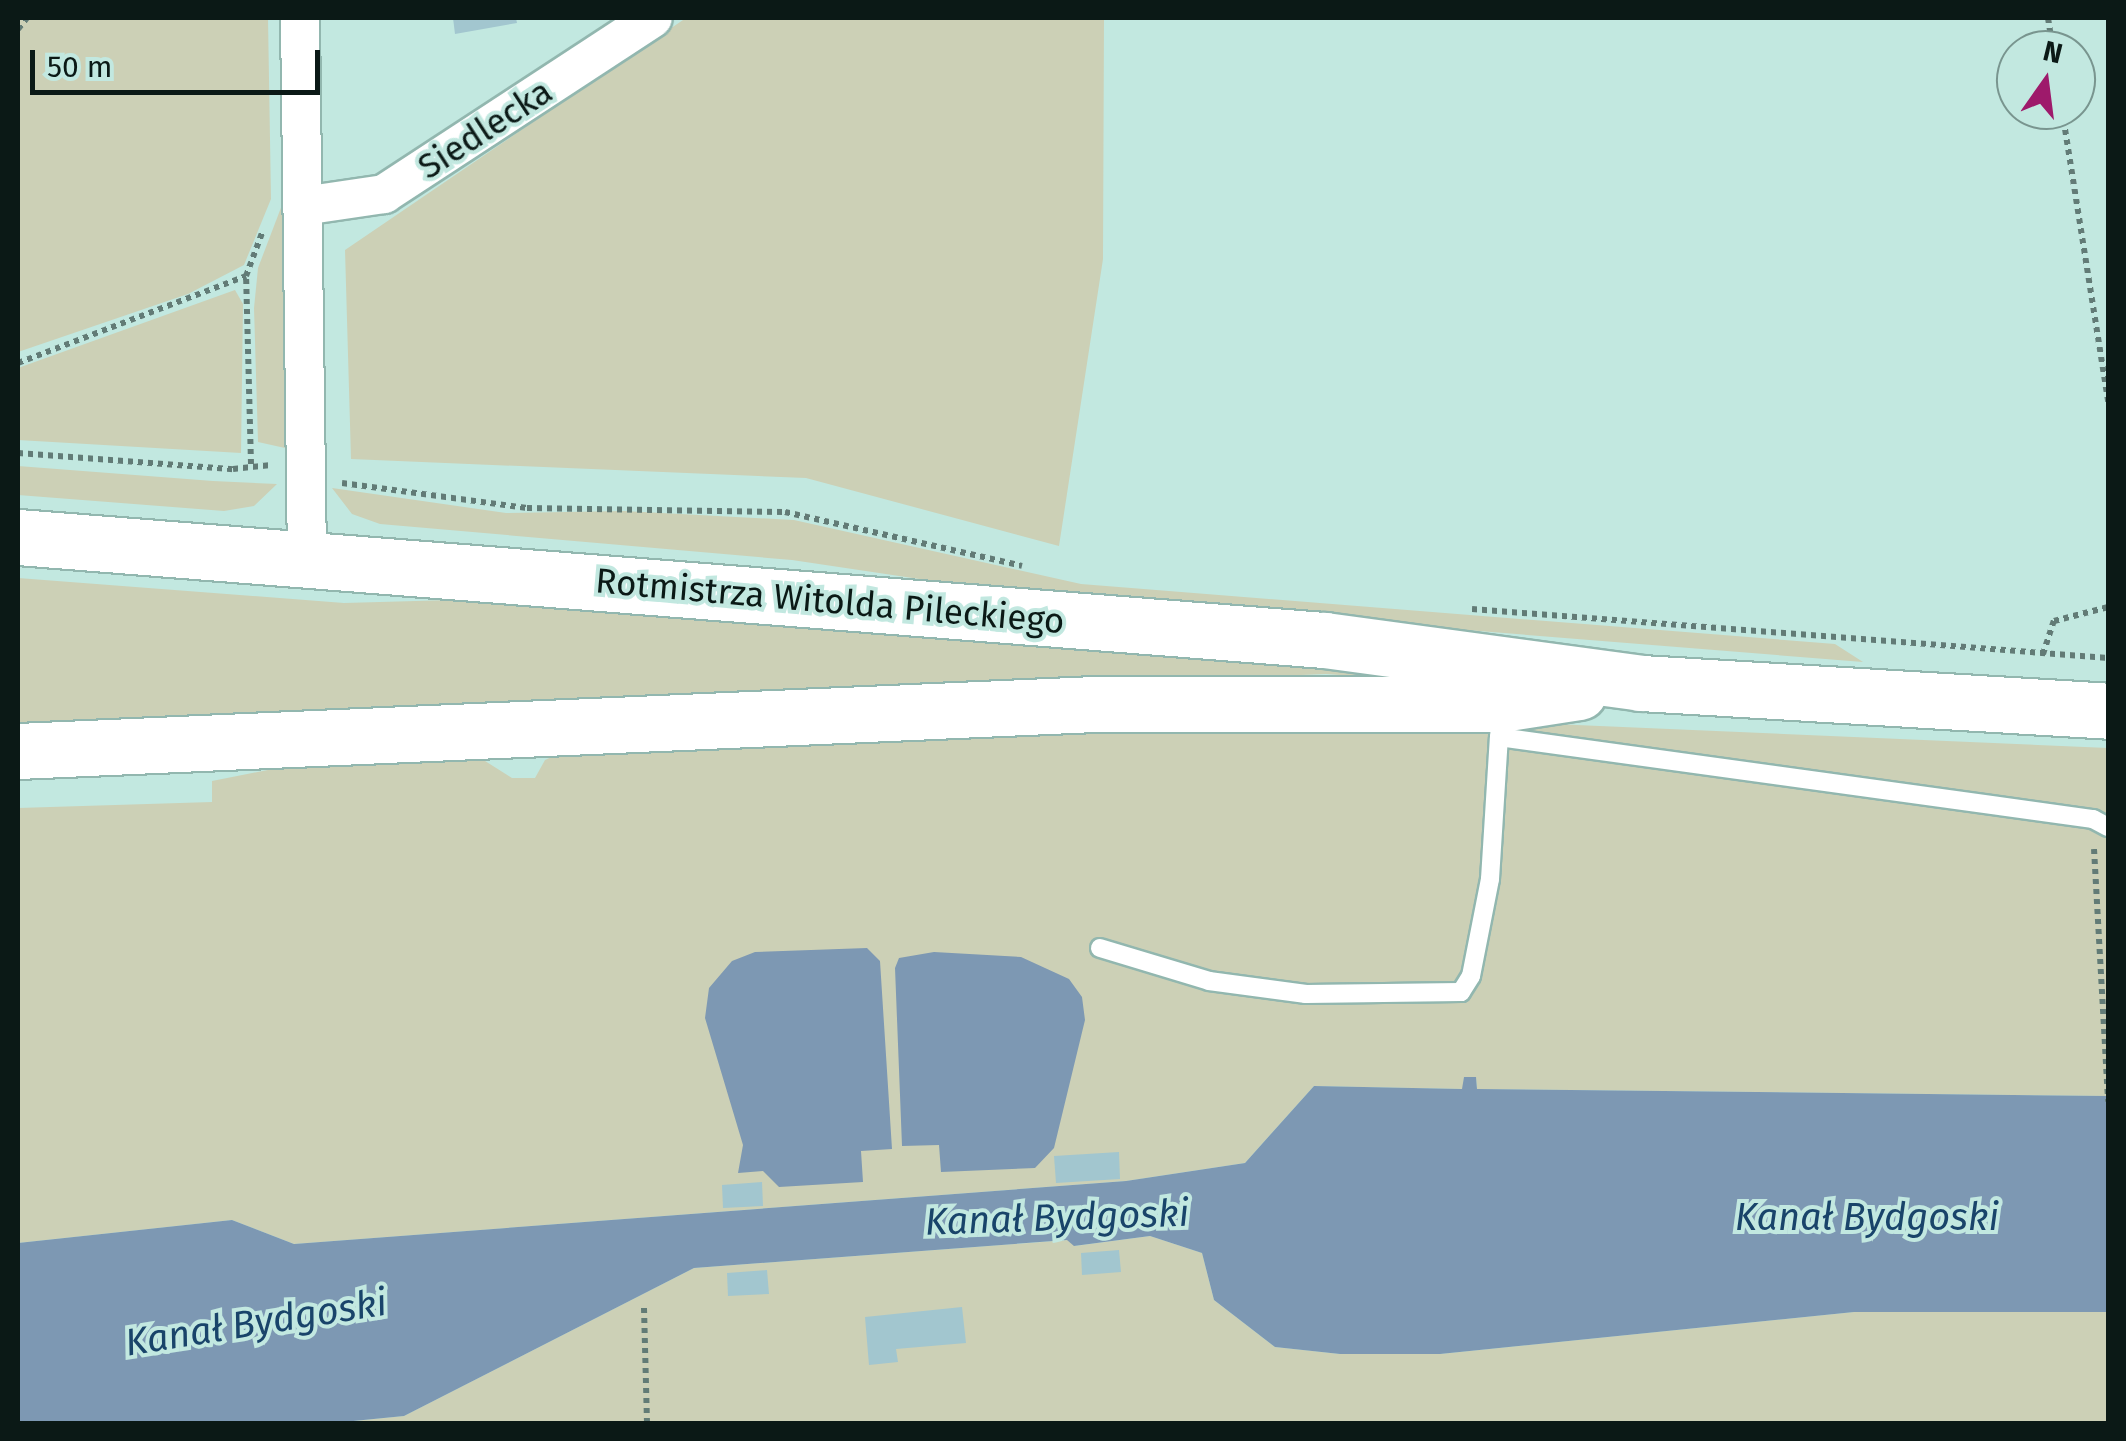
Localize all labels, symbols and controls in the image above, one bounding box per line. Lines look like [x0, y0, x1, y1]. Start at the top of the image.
scale bar [35, 30, 325, 92]
north arrow [1996, 30, 2096, 130]
text: N [2040, 34, 2066, 71]
text: 50 m [47, 49, 112, 85]
street label: Siedlecka [410, 70, 560, 188]
street label: Rotmistrza Witolda Pileckiego [594, 560, 1066, 642]
water label: Kanał Bydgoski [924, 1191, 1190, 1245]
water label: Kanał Bydgoski [1735, 1195, 1999, 1241]
water label: Kanał Bydgoski [122, 1280, 390, 1366]

